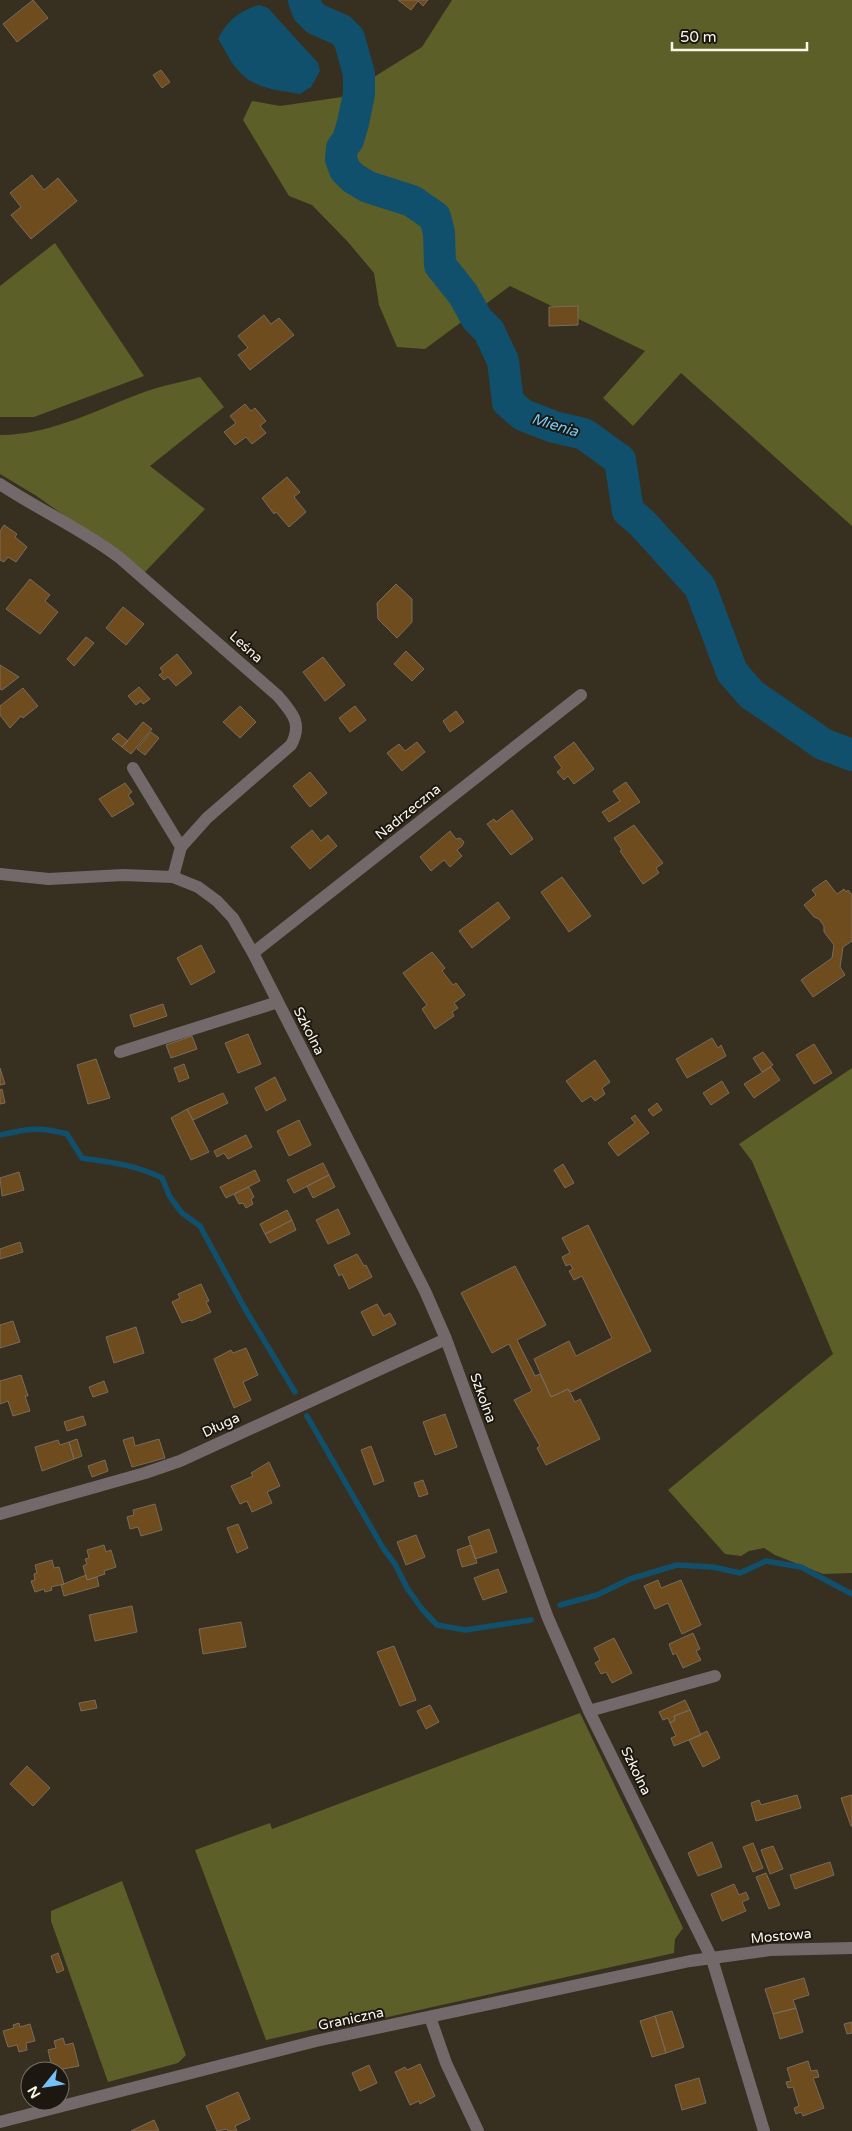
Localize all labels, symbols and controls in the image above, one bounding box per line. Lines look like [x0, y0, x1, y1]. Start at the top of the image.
scale bar [672, 20, 807, 52]
text: 50 m [680, 28, 717, 46]
water label: Mienia [529, 409, 581, 441]
street label: Leśna [226, 628, 266, 666]
street label: Nadrzeczna [372, 781, 444, 843]
street label: Szkolna [290, 1004, 328, 1058]
street label: Szkolna [466, 1371, 500, 1425]
street label: Długa [200, 1409, 242, 1441]
street label: Szkolna [617, 1744, 655, 1798]
street label: Mostowa [750, 1925, 812, 1947]
street label: Graniczna [317, 2004, 385, 2034]
north arrow [20, 2061, 70, 2111]
text: N [24, 2083, 44, 2101]

